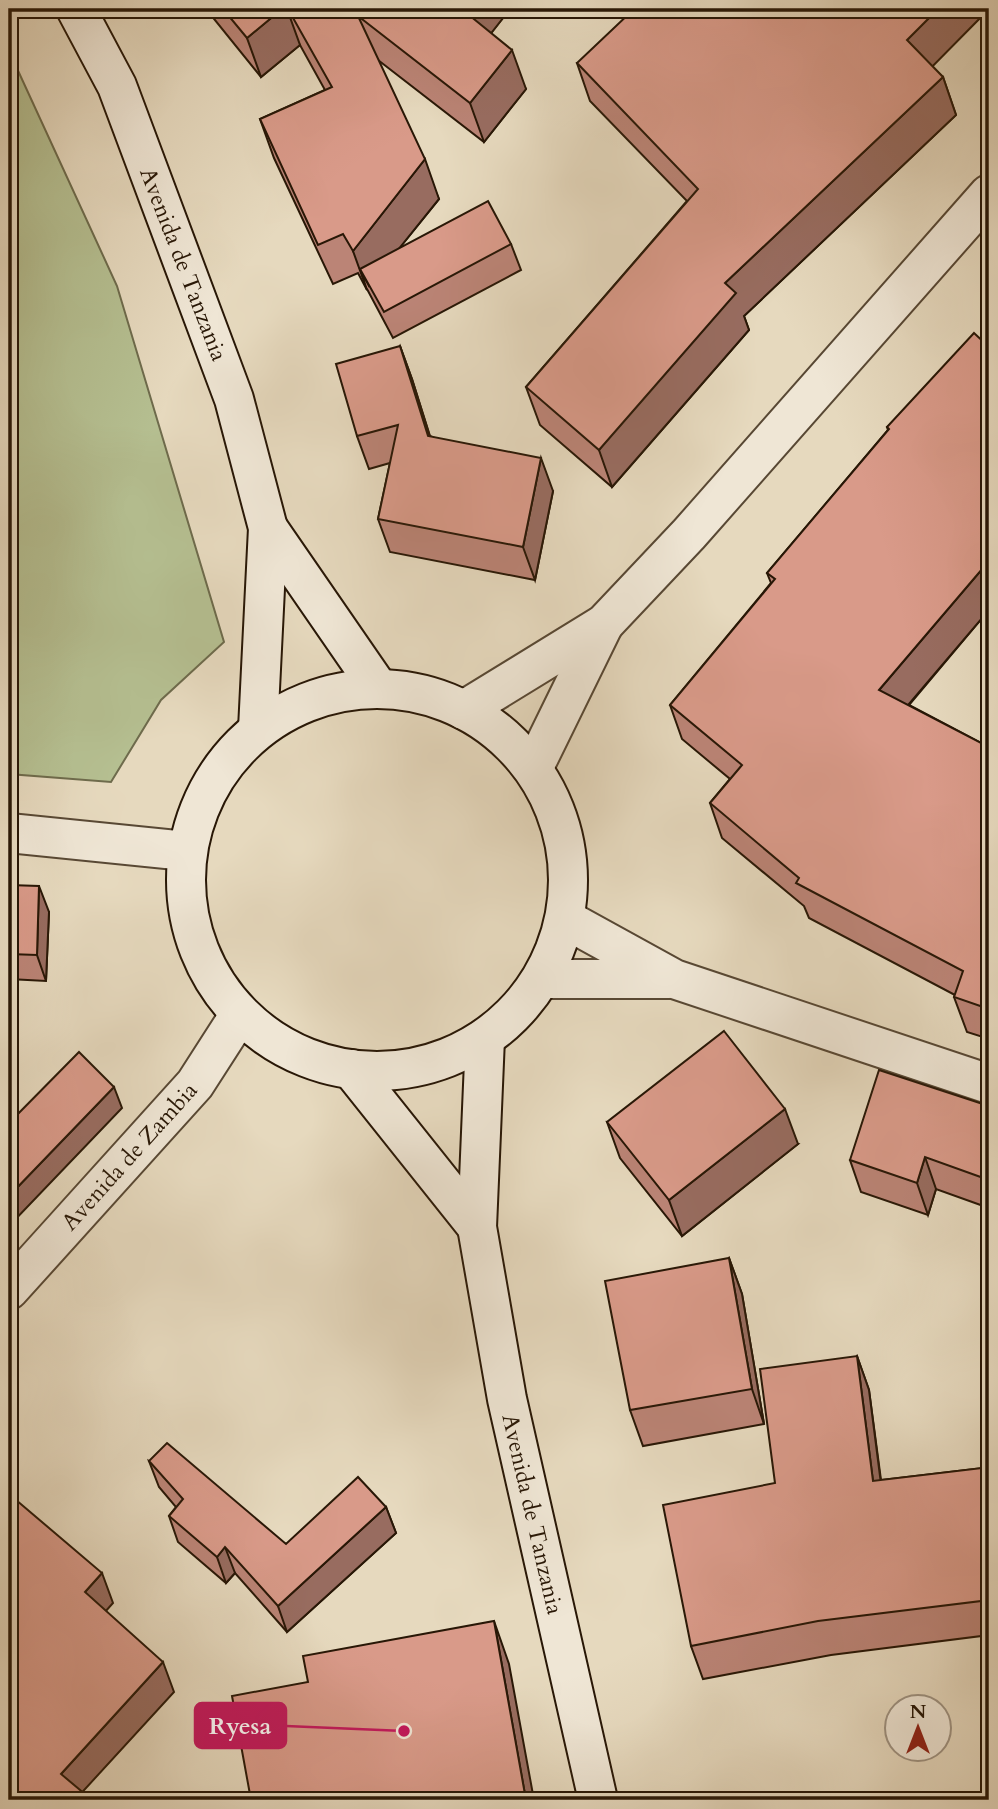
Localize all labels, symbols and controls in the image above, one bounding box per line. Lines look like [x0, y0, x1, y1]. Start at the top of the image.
street label: Avenida de Tanzania [132, 163, 235, 365]
street label: Avenida de Zambia [54, 1075, 204, 1237]
street label: Avenida de Tanzania [494, 1411, 571, 1617]
north arrow [883, 1694, 953, 1764]
text: N [910, 1699, 927, 1725]
callout: Ryesa [195, 1703, 286, 1748]
text: Ryesa [209, 1710, 271, 1743]

